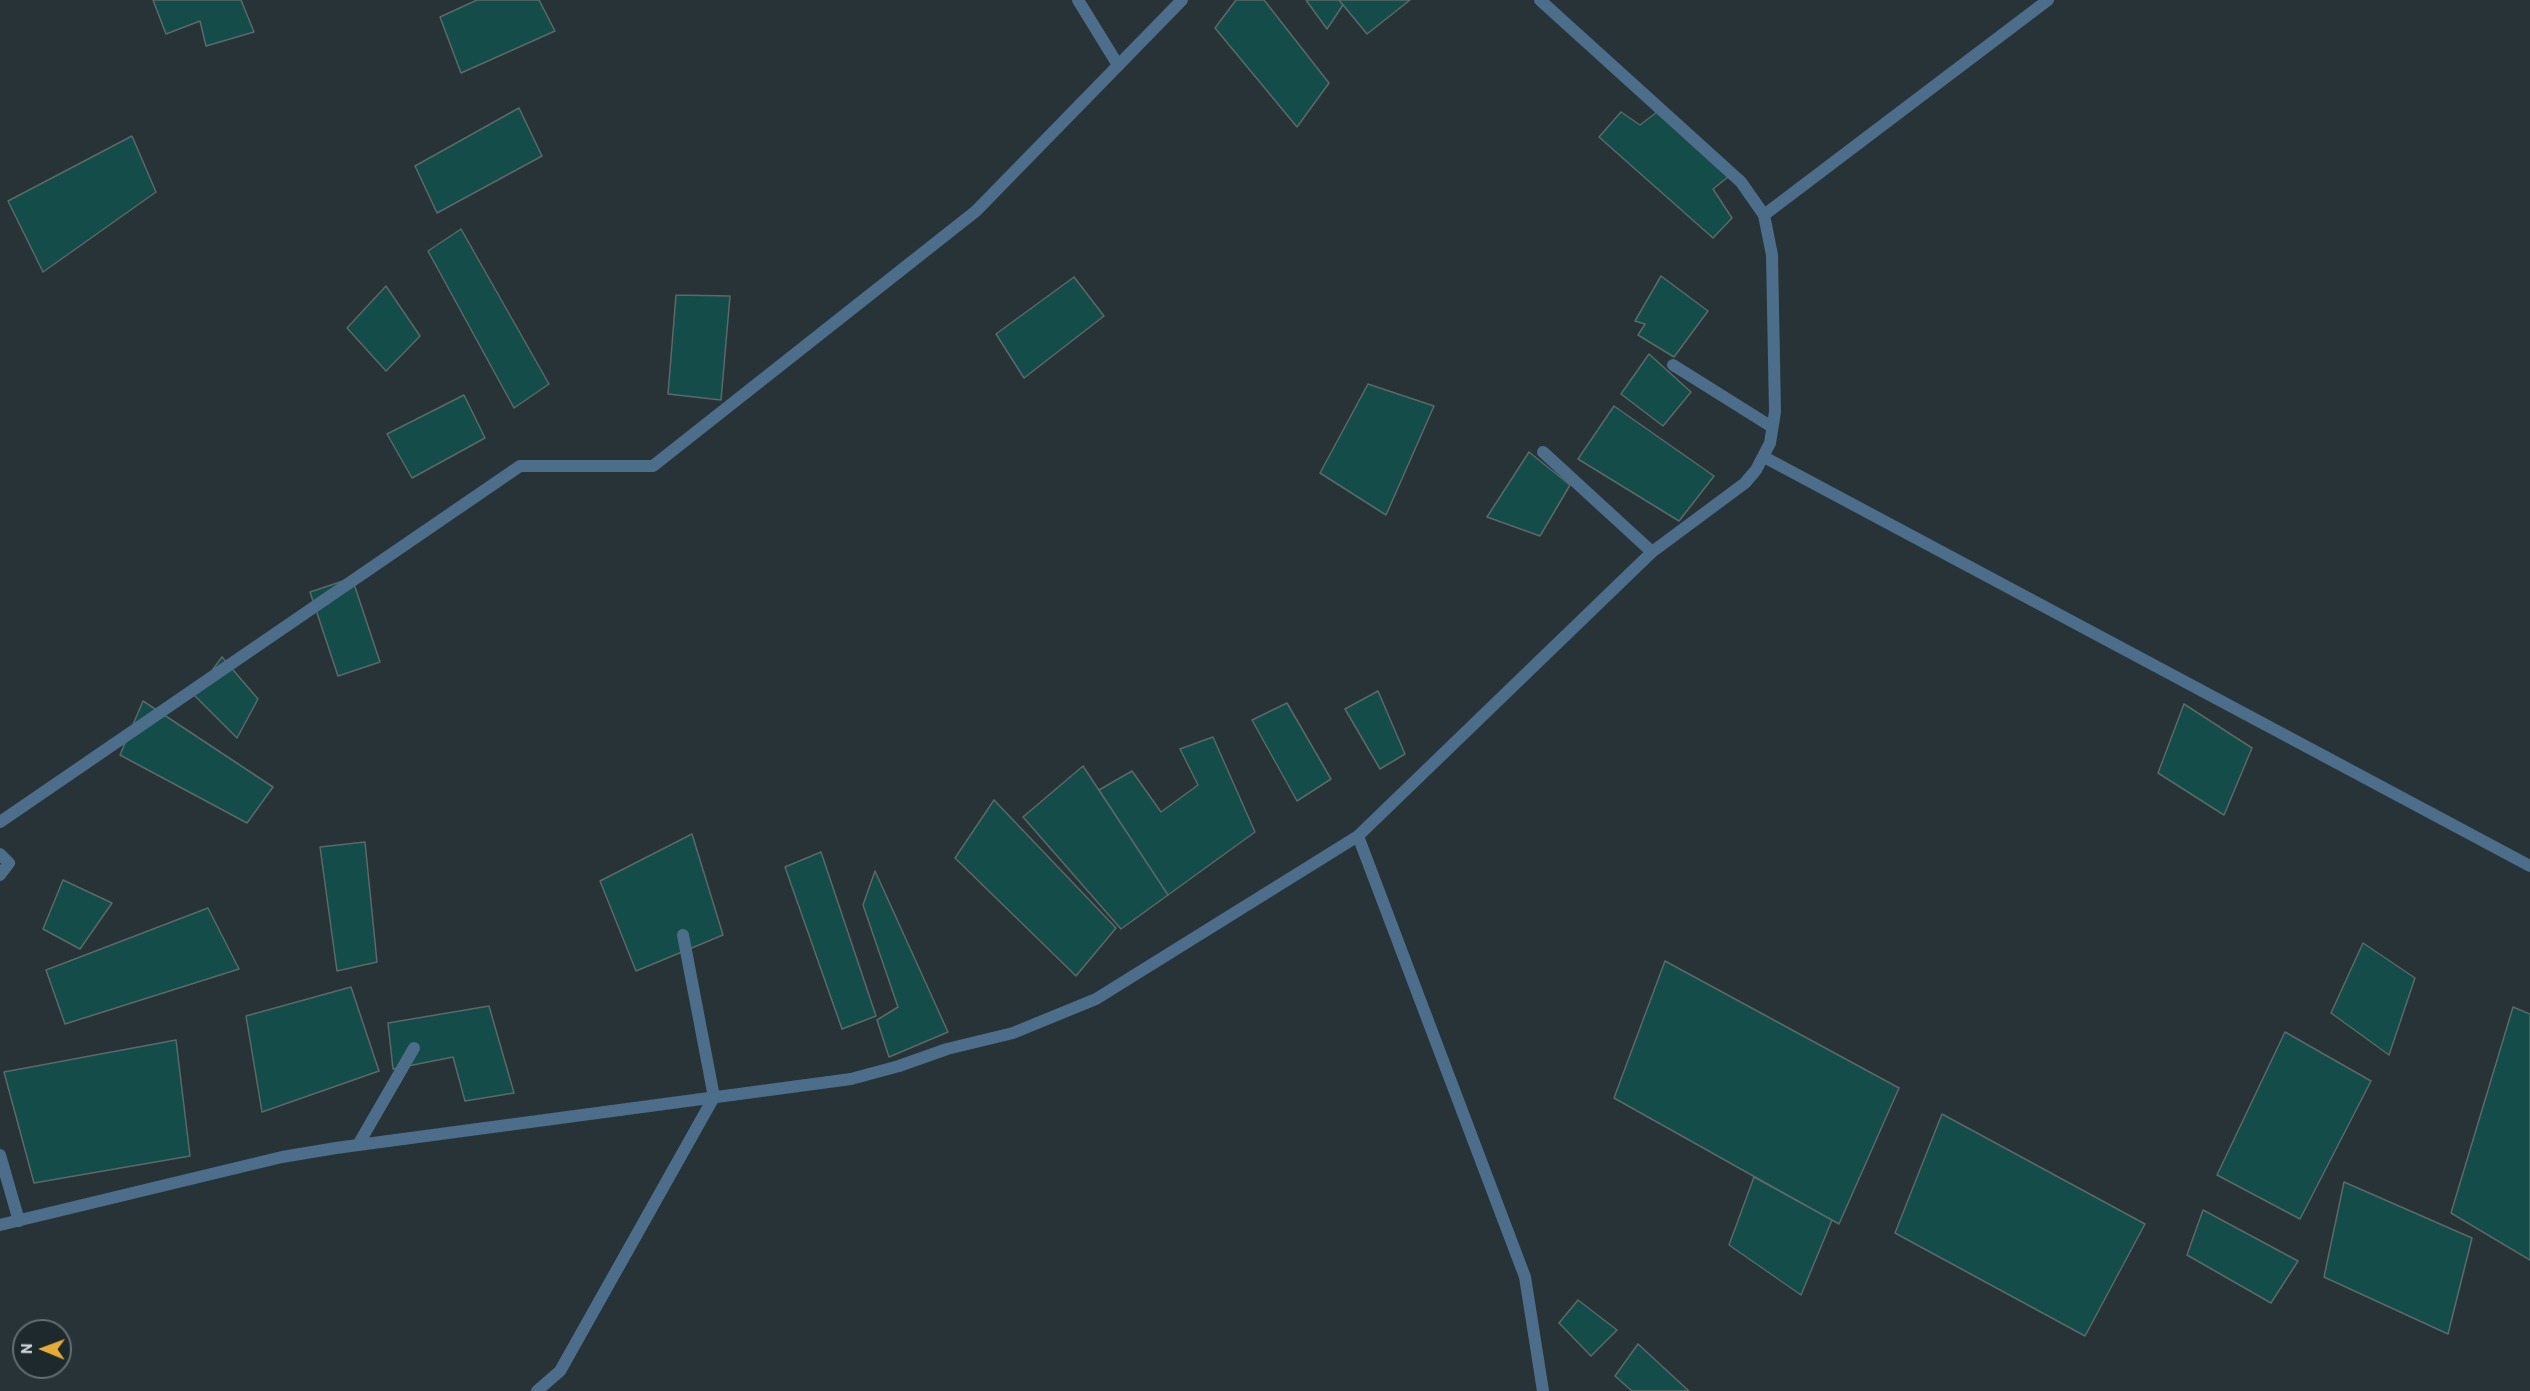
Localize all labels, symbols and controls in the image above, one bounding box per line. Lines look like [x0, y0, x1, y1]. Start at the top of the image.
north arrow [12, 1319, 72, 1379]
text: N [16, 1343, 35, 1354]

